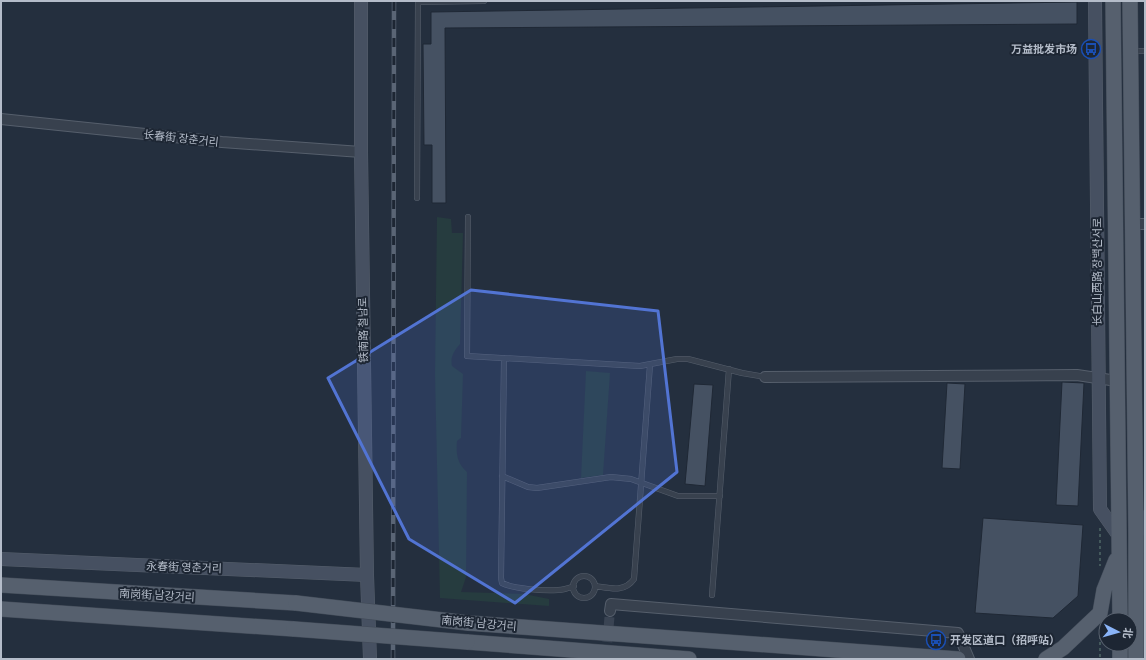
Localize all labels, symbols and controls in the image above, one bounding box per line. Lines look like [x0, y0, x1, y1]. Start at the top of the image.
bus stop icon: 万益批发市场 [1080, 38, 1102, 60]
place label: 万益批发市场 [1011, 42, 1077, 56]
street label: 长春街 장춘거리 [143, 127, 219, 149]
street label: 长白山西路 장백산서로 [1090, 218, 1104, 326]
street label: 铁南路 철남로 [355, 297, 371, 363]
street label: 永春街 영춘거리 [146, 559, 222, 575]
street label: 南岗街 남강거리 [119, 586, 195, 604]
north arrow [1098, 612, 1138, 652]
street label: 南岗街 남강거리 [441, 613, 517, 633]
text: 北 [1120, 627, 1135, 639]
bus stop icon: 开发区道口（招呼站） [925, 629, 947, 651]
place label: 开发区道口（招呼站） [950, 633, 1060, 647]

